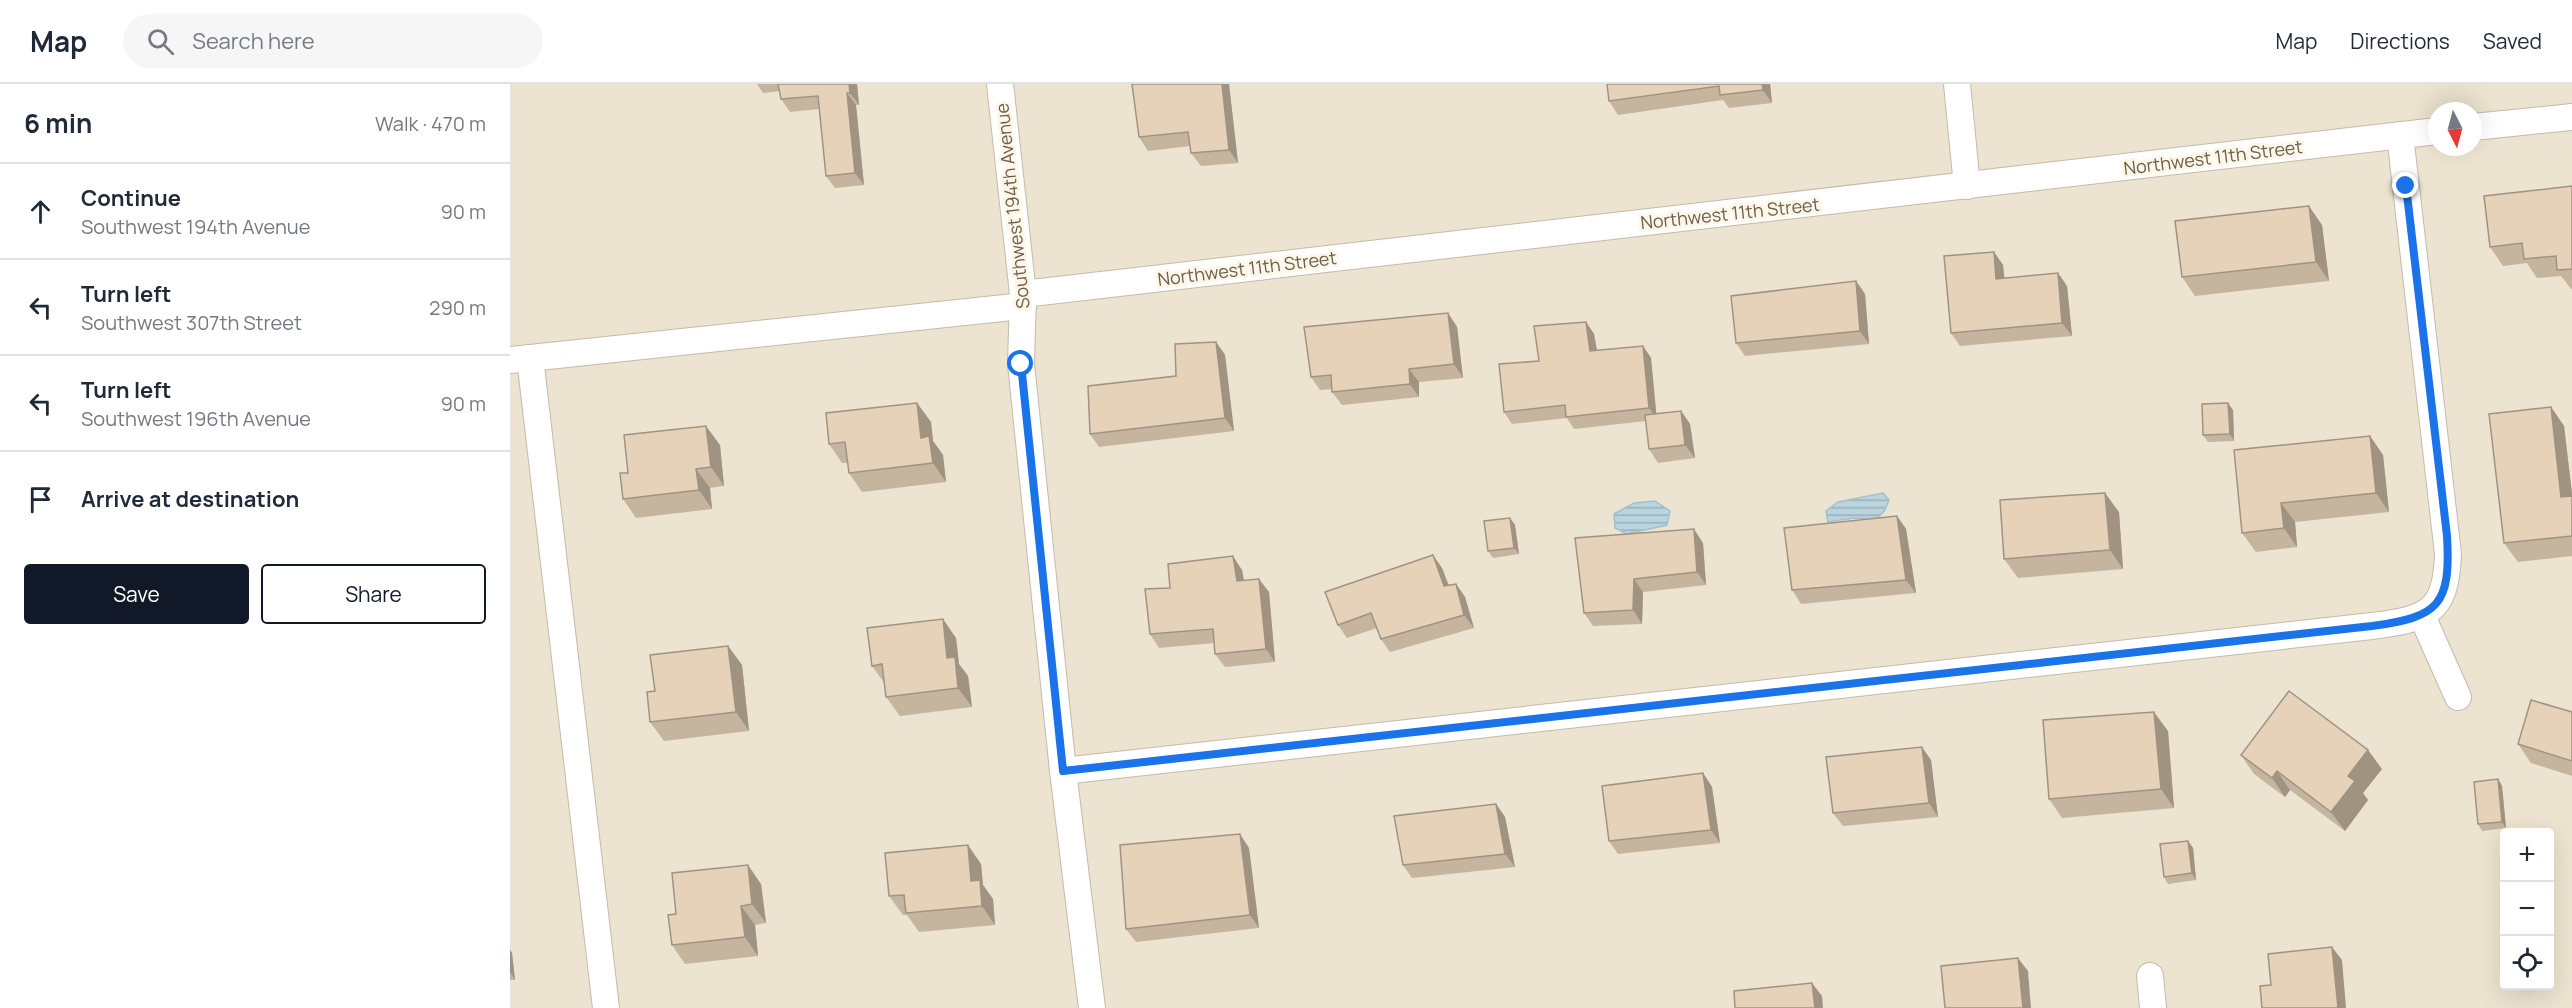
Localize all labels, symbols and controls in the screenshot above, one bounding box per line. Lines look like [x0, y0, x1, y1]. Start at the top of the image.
search box [123, 14, 543, 68]
text: Map [30, 22, 87, 60]
icon: search [144, 25, 177, 58]
text: Search here [192, 26, 315, 56]
text: Map [2276, 27, 2317, 55]
text: Directions [2350, 27, 2450, 55]
text: Saved [2483, 27, 2542, 55]
street label: Southwest 194th Avenue [989, 102, 1035, 310]
north arrow [2428, 102, 2482, 156]
text: 6 min [24, 105, 92, 141]
text: Walk · 470 m [375, 110, 486, 137]
street label: Northwest 11th Street [2122, 134, 2304, 180]
route end [2392, 172, 2418, 198]
text: Continue [81, 183, 181, 213]
street label: Northwest 11th Street [1639, 192, 1821, 234]
icon: ahead [24, 195, 57, 228]
text: 90 m [440, 198, 486, 225]
text: Southwest 194th Avenue [81, 213, 310, 240]
street label: Northwest 11th Street [1156, 245, 1338, 291]
text: Turn left [81, 279, 171, 309]
icon: left [24, 291, 57, 324]
text: 290 m [429, 294, 486, 321]
text: Southwest 307th Street [81, 309, 302, 336]
route start [1007, 350, 1033, 376]
text: Turn left [81, 375, 171, 405]
icon: left [24, 387, 57, 420]
text: 90 m [440, 390, 486, 417]
text: Southwest 196th Avenue [81, 405, 311, 432]
icon: arrive [24, 483, 57, 516]
text: Arrive at destination [81, 484, 299, 514]
button: Save [24, 564, 249, 624]
button: Share [261, 564, 486, 624]
map controls [2500, 828, 2554, 990]
button: + [2500, 828, 2554, 882]
button: − [2500, 882, 2554, 936]
button: locate [2500, 936, 2554, 990]

